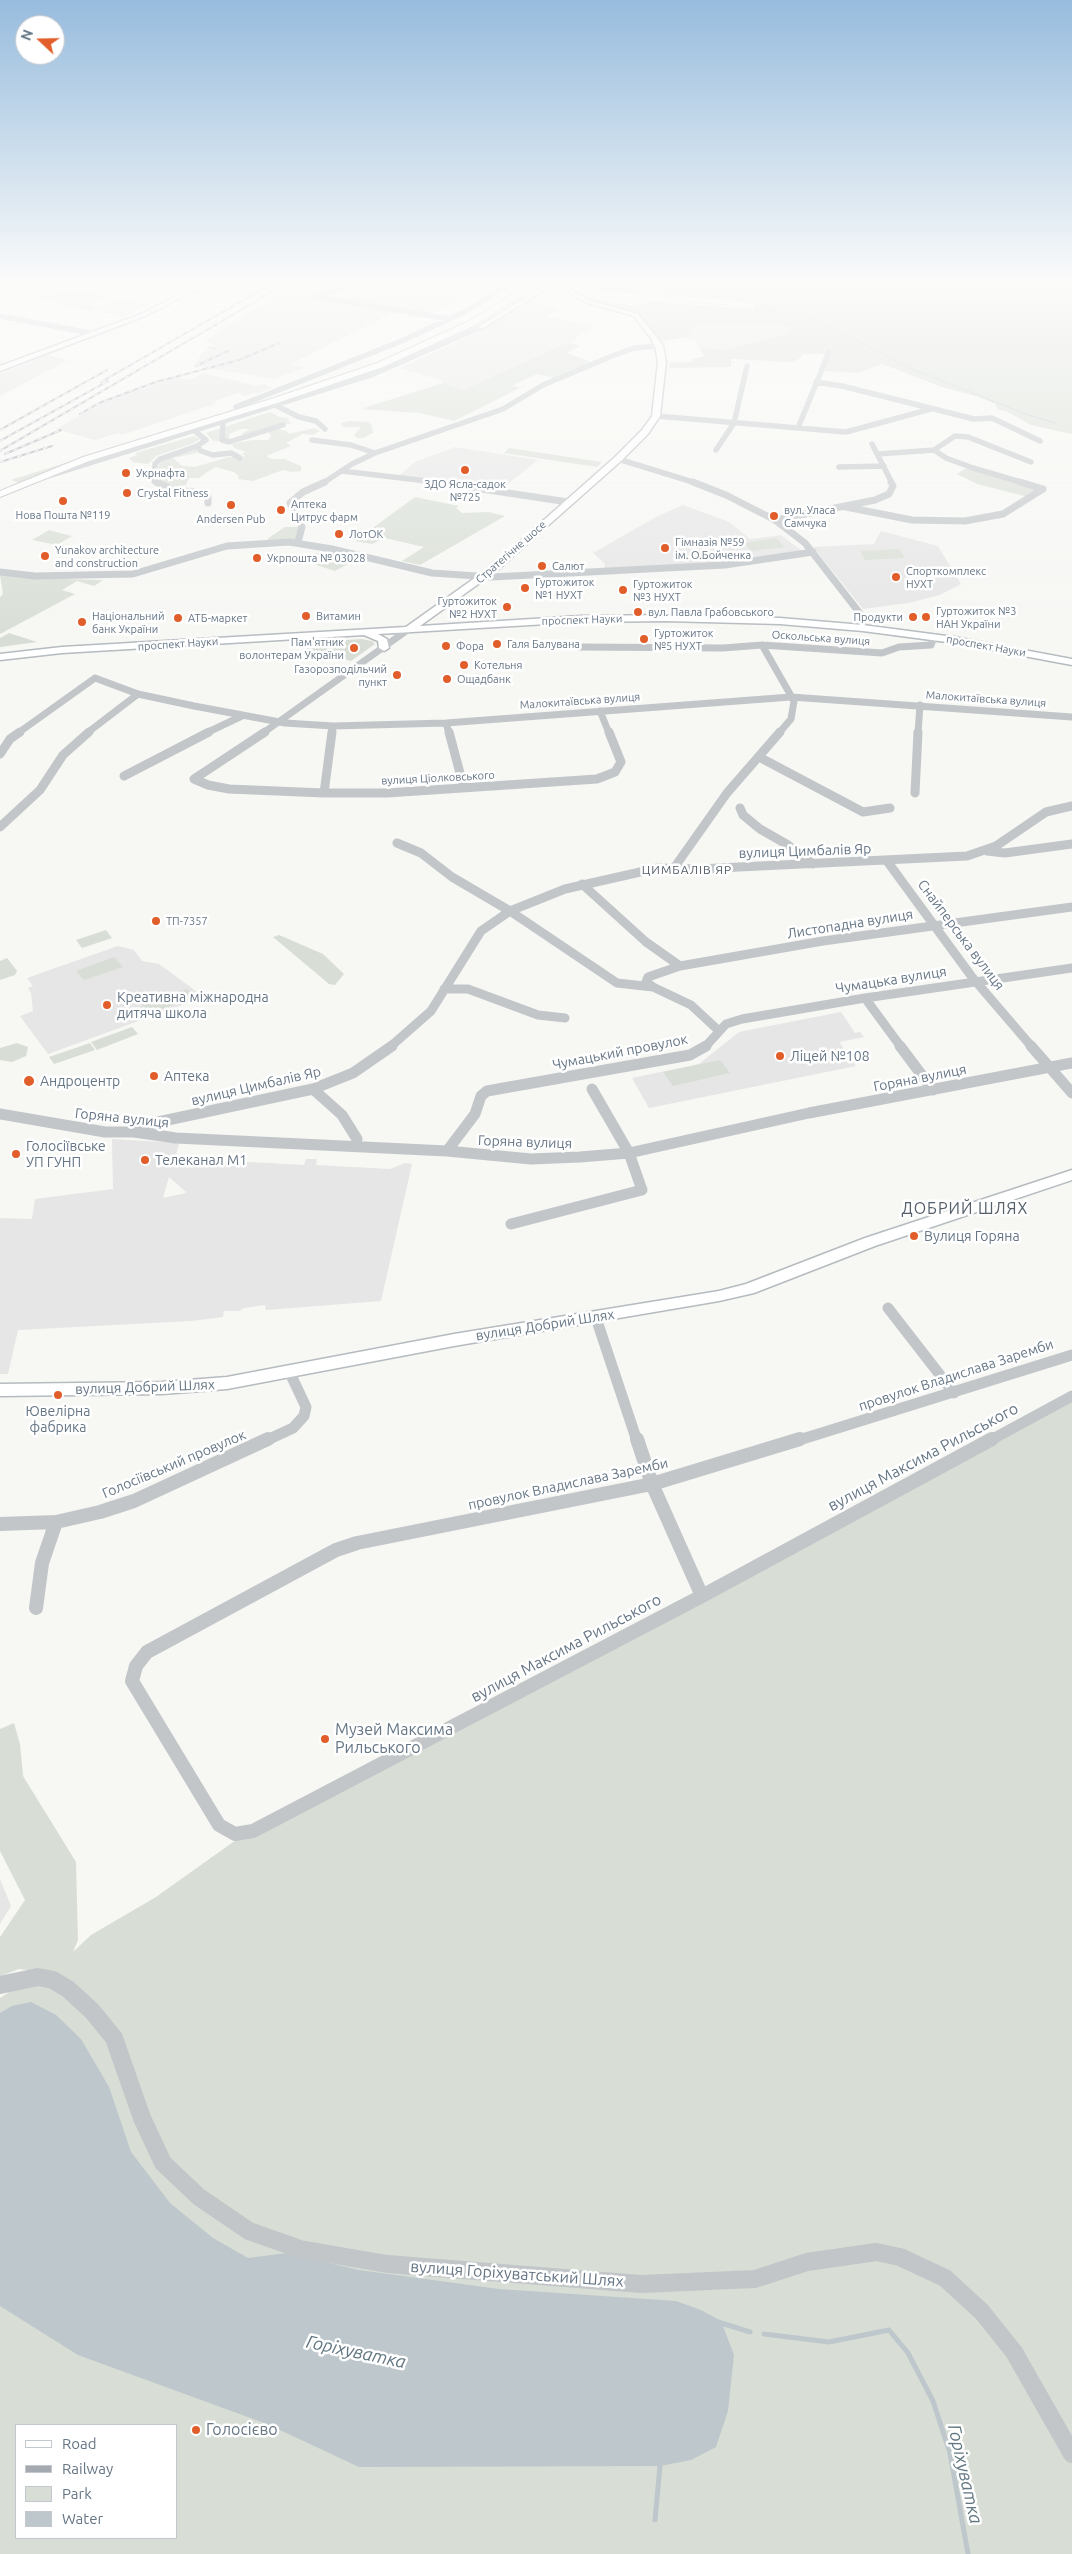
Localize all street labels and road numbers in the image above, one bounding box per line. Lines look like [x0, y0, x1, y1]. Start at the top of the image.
street label: Стратегічне шосе [473, 518, 549, 586]
street label: проспект Науки [542, 612, 622, 628]
street label: Оскольська вулиця [771, 628, 871, 648]
street label: проспект Науки [945, 633, 1027, 659]
street label: проспект Науки [137, 635, 219, 653]
street label: Малокитаївська вулиця [925, 688, 1047, 710]
street label: Малокитаївська вулиця [519, 690, 641, 712]
street label: вулиця Ціолковського [381, 768, 495, 788]
street label: вулиця Цимбалів Яр [738, 840, 872, 862]
street label: Снайперська вулиця [914, 876, 1008, 994]
street label: Листопадна вулиця [786, 906, 914, 942]
street label: Чумацька вулиця [834, 963, 948, 997]
street label: Чумацький провулок [551, 1031, 689, 1073]
street label: Горяна вулиця [872, 1061, 968, 1095]
street label: вулиця Цимбалів Яр [189, 1063, 323, 1109]
street label: Горяна вулиця [74, 1105, 170, 1131]
street label: Горяна вулиця [478, 1132, 572, 1152]
street label: вулиця Добрий Шлях [474, 1306, 616, 1344]
street label: провулок Владислава Заремби [856, 1335, 1056, 1415]
street label: вулиця Добрий Шлях [75, 1376, 215, 1398]
street label: вулиця Максима Рильського [825, 1399, 1021, 1515]
street label: Голосіївський провулок [100, 1426, 248, 1502]
street label: провулок Владислава Заремби [466, 1455, 670, 1513]
street label: вулиця Максима Рильського [468, 1590, 664, 1706]
street label: вулиця Горіхуватський Шлях [410, 2257, 624, 2291]

